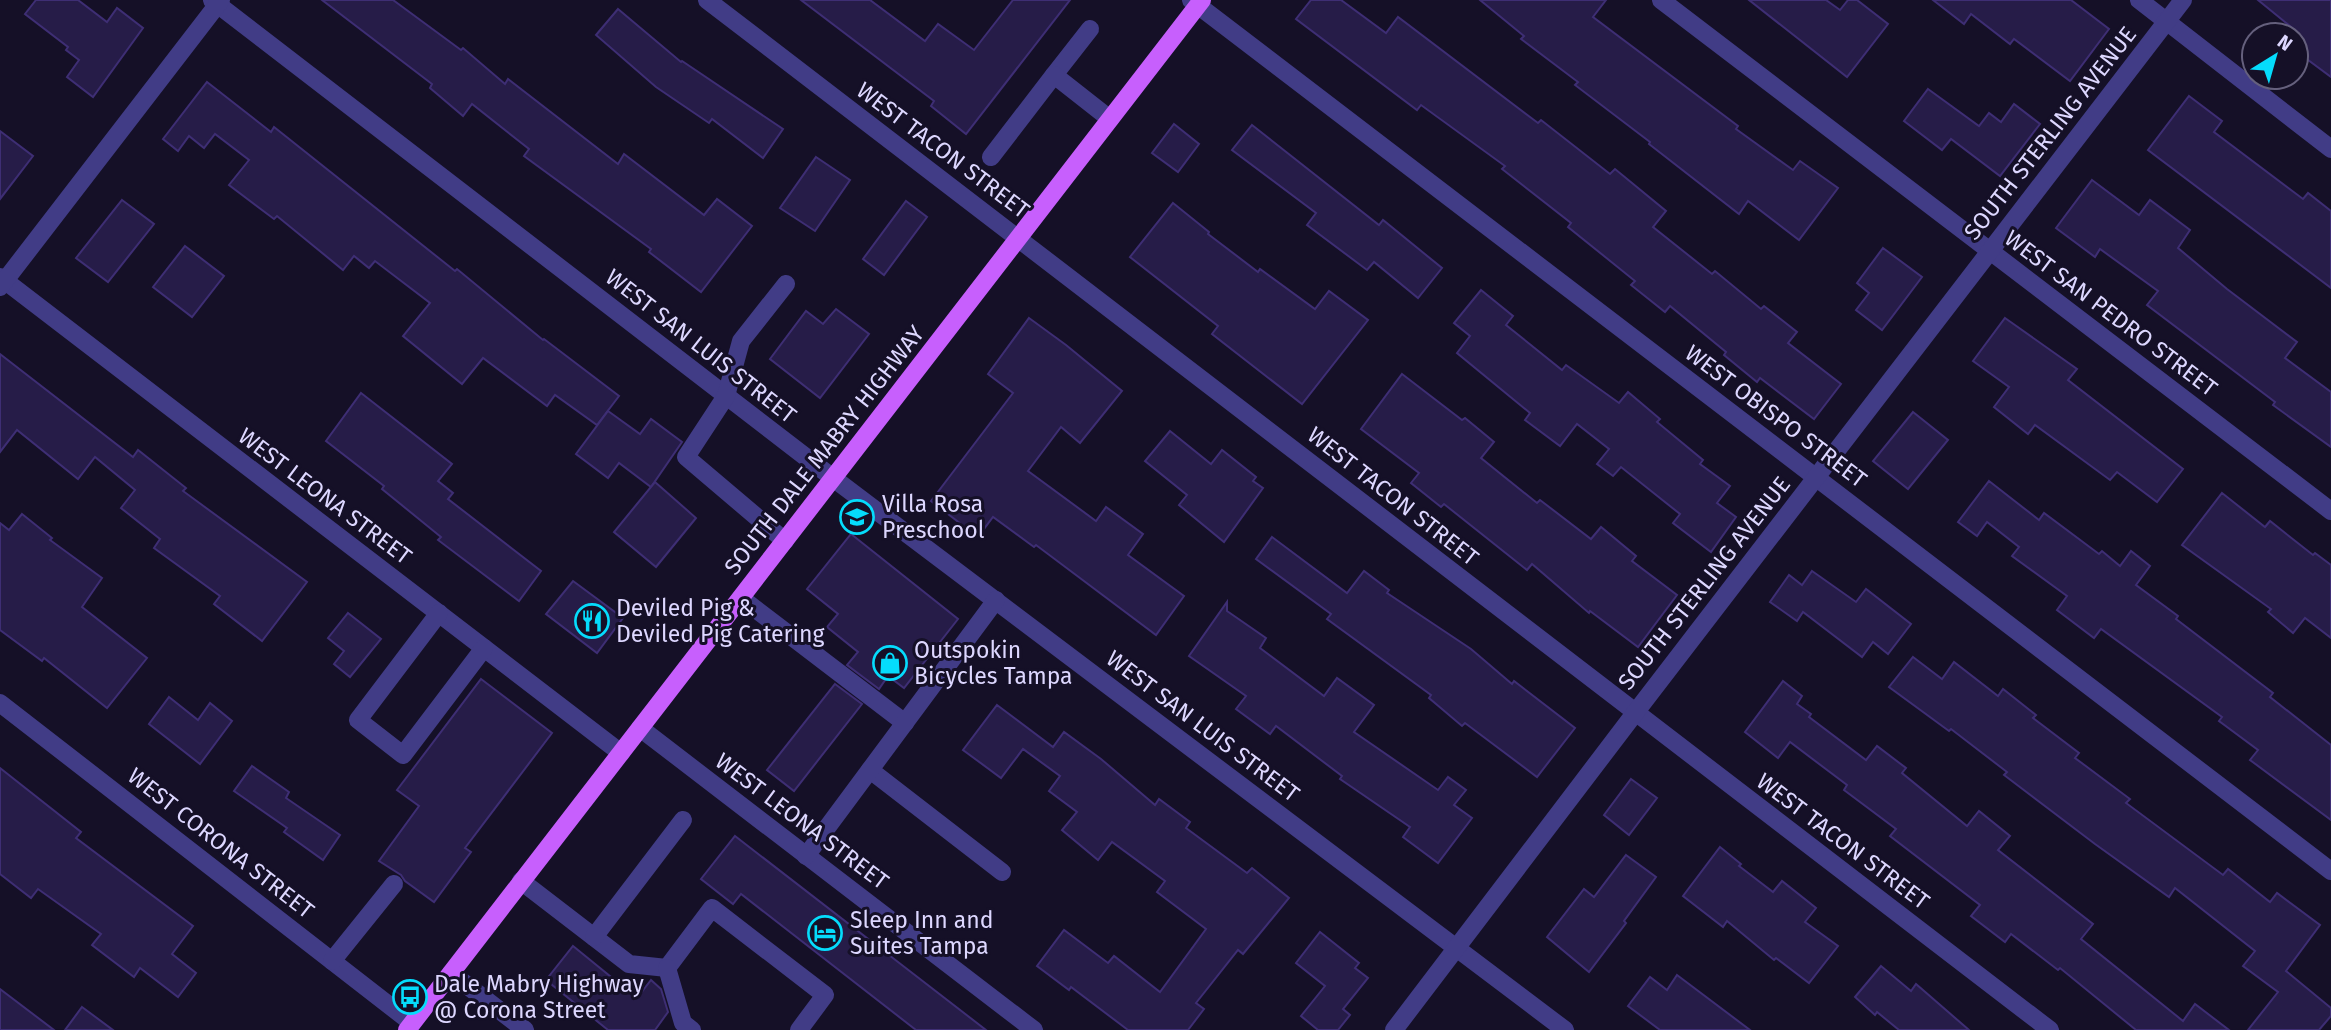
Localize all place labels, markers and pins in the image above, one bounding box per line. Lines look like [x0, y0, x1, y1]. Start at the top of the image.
place label: Villa Rosa Preschool [882, 490, 985, 544]
school or university icon: Villa Rosa Preschool [838, 498, 876, 536]
place label: Deviled Pig & Deviled Pig Catering [616, 594, 824, 648]
restaurant icon: Deviled Pig & Deviled Pig Catering [573, 602, 611, 640]
place label: Outspokin Bicycles Tampa [914, 636, 1073, 690]
shop icon: Outspokin Bicycles Tampa [871, 644, 909, 682]
place label: Sleep Inn and Suites Tampa [850, 906, 994, 960]
hotel icon: Sleep Inn and Suites Tampa [806, 914, 844, 952]
place label: Dale Mabry Highway @ Corona Street [434, 970, 644, 1024]
bus stop icon: Dale Mabry Highway @ Corona Street [391, 978, 429, 1016]

